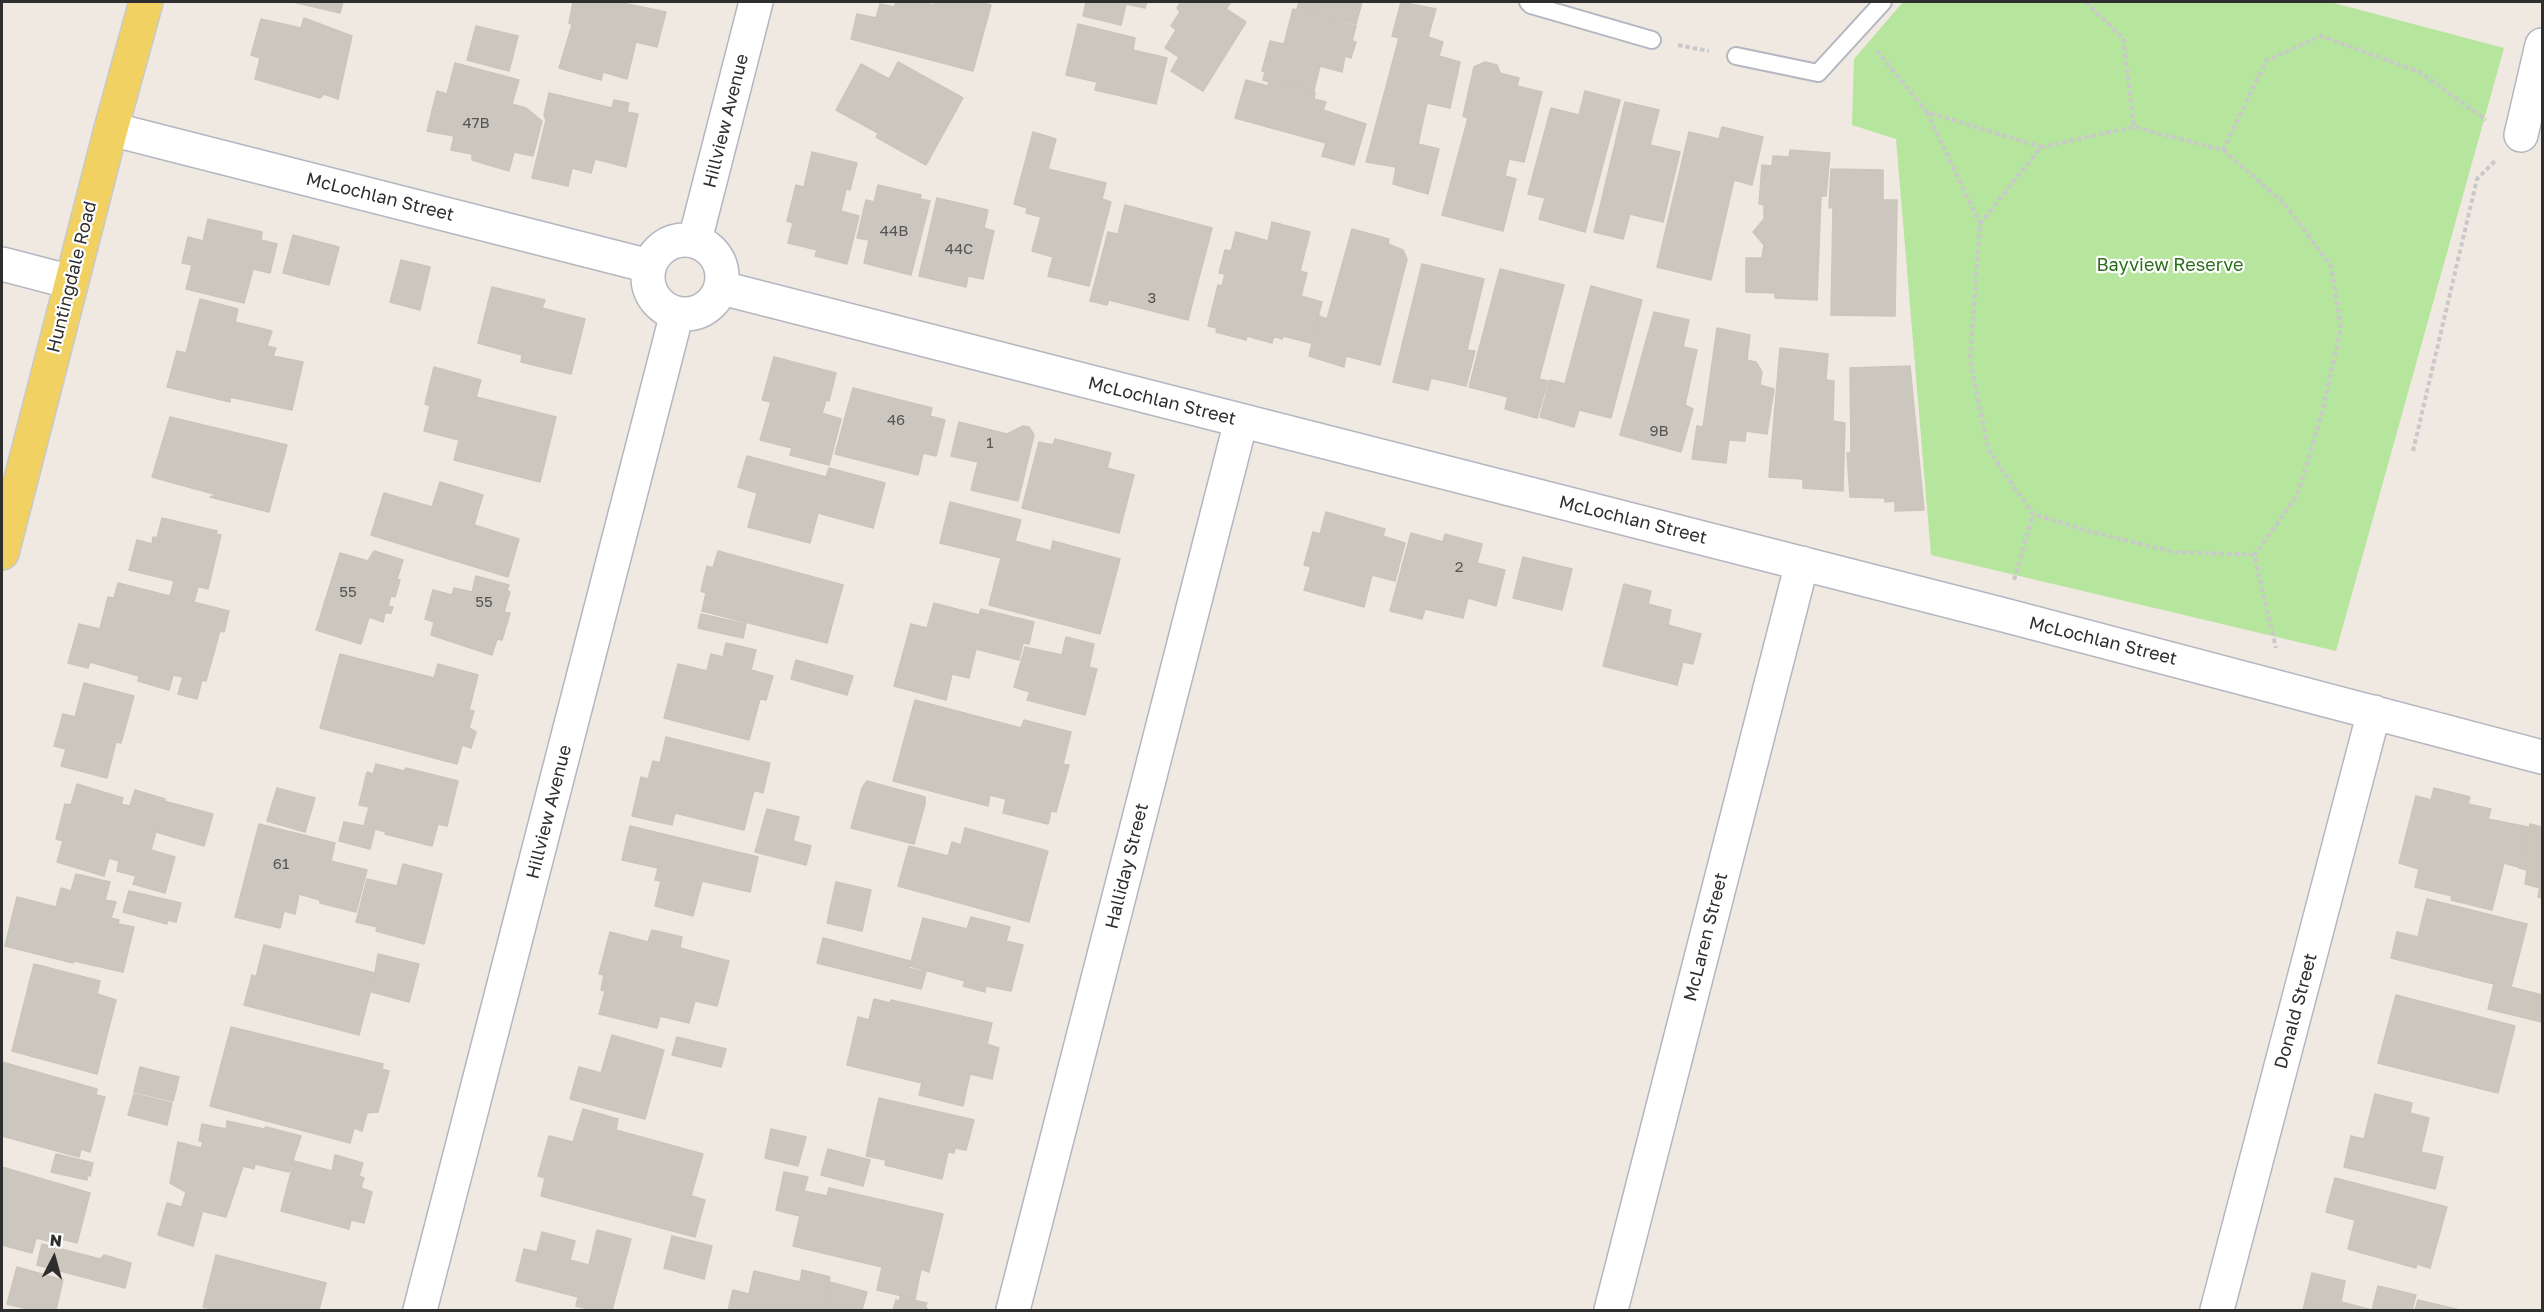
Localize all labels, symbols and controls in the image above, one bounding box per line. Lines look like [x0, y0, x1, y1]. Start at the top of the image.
street label: Hillview Avenue [699, 52, 753, 190]
house number: 47B [462, 114, 490, 132]
street label: McLochlan Street [304, 168, 456, 226]
street label: Huntingdale Road [43, 199, 101, 355]
house number: 44B [880, 222, 908, 240]
house number: 44C [945, 240, 973, 258]
park label: Bayview Reserve [2097, 254, 2243, 276]
house number: 3 [1148, 289, 1156, 307]
street label: McLochlan Street [1086, 372, 1238, 430]
house number: 46 [887, 411, 905, 429]
house number: 9B [1649, 422, 1669, 440]
house number: 1 [986, 434, 994, 452]
street label: McLochlan Street [1557, 491, 1709, 549]
house number: 2 [1455, 558, 1463, 576]
house number: 55 [339, 583, 357, 601]
house number: 55 [475, 593, 493, 611]
street label: McLochlan Street [2027, 612, 2179, 670]
street label: Hillview Avenue [522, 743, 576, 881]
street label: Halliday Street [1101, 801, 1153, 931]
house number: 61 [273, 855, 289, 873]
street label: McLaren Street [1680, 870, 1732, 1004]
street label: Donald Street [2270, 951, 2322, 1071]
north arrow [24, 1228, 84, 1288]
text: N [49, 1230, 63, 1251]

